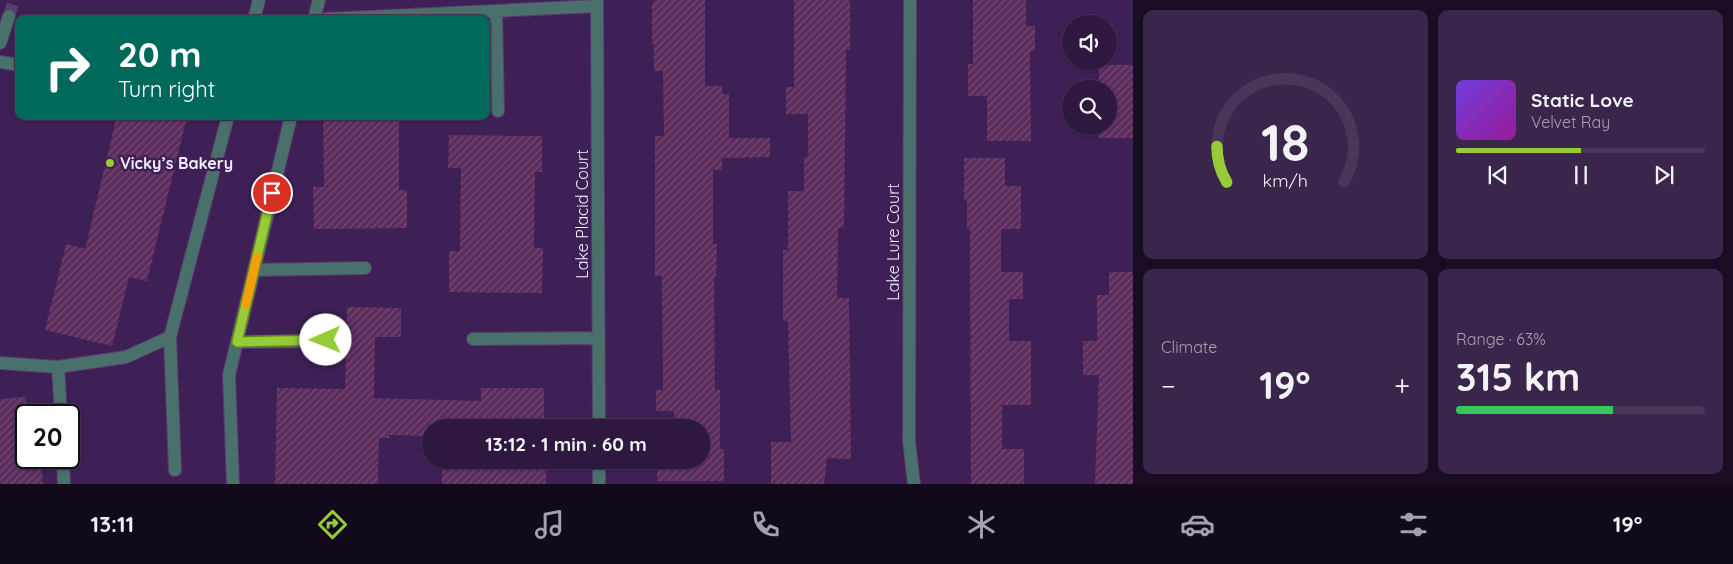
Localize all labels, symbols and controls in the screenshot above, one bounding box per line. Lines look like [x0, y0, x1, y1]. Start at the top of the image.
map controls [1062, 15, 1117, 135]
button: sound [1062, 15, 1117, 70]
text: 20 m [118, 32, 201, 76]
icon: right [35, 35, 100, 100]
text: Turn right [118, 75, 215, 103]
button: search [1062, 80, 1117, 135]
text: Static Love [1531, 88, 1634, 112]
text: 18 [1261, 109, 1310, 174]
text: Velvet Ray [1531, 112, 1610, 132]
street label: Lake Placid Court [572, 149, 592, 279]
place label: Vicky’s Bakery [120, 153, 233, 173]
marker: Vicky’s Bakery [104, 157, 116, 169]
icon: previous [1484, 161, 1512, 189]
icon: pause [1567, 161, 1595, 189]
icon: next [1650, 161, 1678, 189]
text: km/h [1263, 169, 1308, 191]
pin [251, 172, 293, 214]
icon: arrive [258, 179, 286, 207]
street label: Lake Lure Court [883, 183, 903, 301]
position arrow [299, 313, 351, 365]
text: Range · 63% [1456, 329, 1546, 349]
text: Climate [1161, 337, 1217, 357]
text: 315 km [1456, 353, 1580, 401]
text: 19° [1259, 361, 1311, 409]
text: − [1161, 368, 1176, 403]
text: + [1394, 368, 1410, 403]
speed limit sign: 20 [15, 404, 80, 469]
text: 13:12 · 1 min · 60 m [485, 432, 647, 456]
icon: directions [315, 507, 350, 542]
icon: music [532, 507, 567, 542]
icon: phone [748, 507, 783, 542]
icon: climate [964, 507, 999, 542]
icon: car [1180, 507, 1215, 542]
icon: filters [1396, 507, 1431, 542]
text: 13:11 [91, 510, 134, 538]
text: 19° [1613, 510, 1642, 538]

